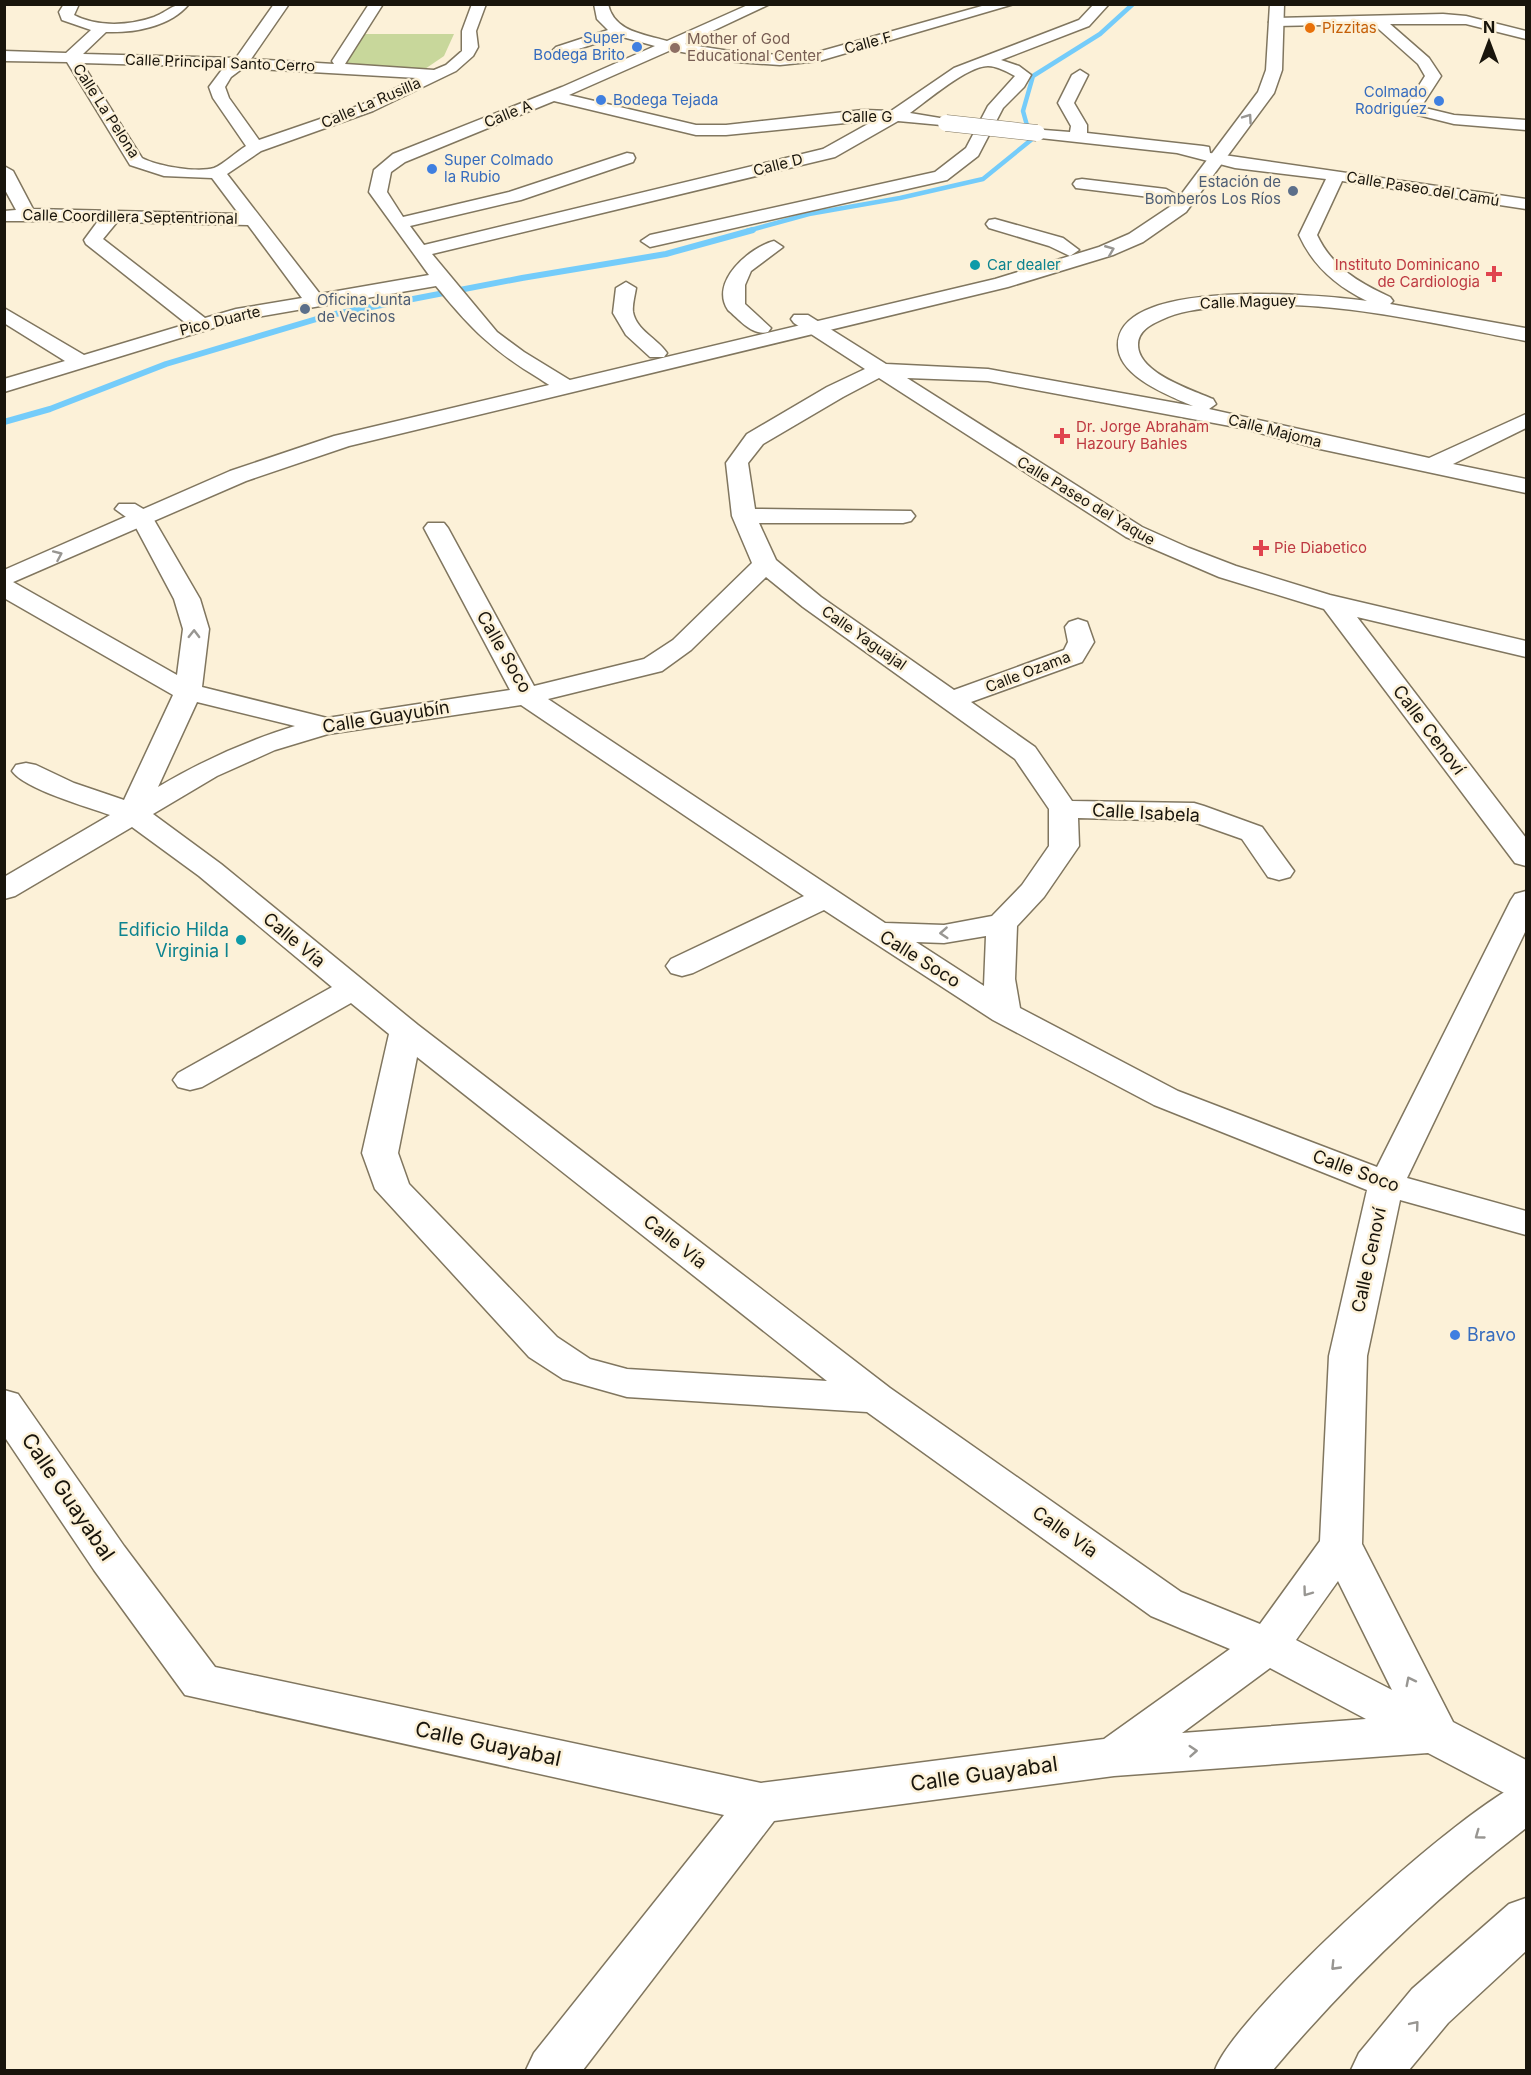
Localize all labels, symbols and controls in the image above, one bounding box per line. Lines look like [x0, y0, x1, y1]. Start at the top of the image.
north arrow [1459, 12, 1519, 72]
text: N [1483, 17, 1495, 37]
place label: Pizzitas [1322, 18, 1377, 37]
marker: Pizzitas [1303, 21, 1317, 35]
street label: Calle F [842, 27, 894, 58]
place label: Super Bodega Brito [533, 28, 625, 64]
place label: Mother of God Educational Center [687, 29, 822, 65]
marker: Super Bodega Brito [630, 40, 644, 54]
marker: Mother of God Educational Center [668, 41, 682, 55]
street label: Calle Principal Santo Cerro [125, 50, 315, 75]
street label: Calle La Pelona [69, 60, 144, 162]
street label: Calle La Rusilla [318, 73, 424, 132]
place label: Colmado Rodriguez [1355, 82, 1427, 118]
place label: Bodega Tejada [613, 90, 719, 109]
marker: Bodega Tejada [594, 93, 608, 107]
marker: Colmado Rodriguez [1432, 94, 1446, 108]
street label: Calle A [481, 95, 535, 132]
street label: Calle G [842, 107, 892, 126]
one-way arrow [1241, 114, 1252, 125]
street label: Calle D [751, 149, 805, 180]
place label: Super Colmado la Rubio [444, 150, 554, 186]
marker: Super Colmado la Rubio [425, 162, 439, 176]
street label: Calle Paseo del Camú [1345, 167, 1501, 210]
place label: Estación de Bomberos Los Ríos [1145, 172, 1281, 208]
marker: Estación de Bomberos Los Ríos [1286, 184, 1300, 198]
street label: Calle Coordillera Septentrional [22, 205, 238, 228]
one-way arrow [1104, 244, 1114, 257]
place label: Car dealer [987, 255, 1061, 274]
place label: Instituto Dominicano de Cardiologia [1335, 255, 1480, 291]
marker: Car dealer [968, 258, 982, 272]
marker: Instituto Dominicano de Cardiologia [1485, 265, 1503, 283]
place label: Oficina Junta de Vecinos [317, 290, 411, 326]
street label: Calle Maguey [1199, 290, 1297, 313]
street label: Pico Duarte [178, 301, 262, 340]
marker: Oficina Junta de Vecinos [298, 302, 312, 316]
street label: Calle Majoma [1226, 410, 1324, 451]
place label: Dr. Jorge Abraham Hazoury Bahles [1076, 417, 1209, 453]
marker: Dr. Jorge Abraham Hazoury Bahles [1053, 427, 1071, 445]
street label: Calle Paseo del Yaque [1014, 452, 1159, 549]
place label: Pie Diabetico [1274, 538, 1367, 557]
marker: Pie Diabetico [1252, 539, 1270, 557]
one-way arrow [52, 551, 63, 563]
street label: Calle Yaguajal [818, 601, 910, 674]
street label: Calle Soco [473, 607, 536, 696]
one-way arrow [188, 630, 200, 639]
street label: Calle Ozama [983, 647, 1073, 696]
street label: Calle Cenoví [1389, 681, 1470, 779]
street label: Calle Guayubín [321, 696, 451, 737]
street label: Calle Isabela [1092, 799, 1200, 826]
street label: Calle Vía [259, 908, 330, 972]
place label: Edificio Hilda Virginia I [118, 919, 229, 961]
street label: Calle Soco [876, 926, 964, 992]
one-way arrow [939, 926, 948, 939]
marker: Edificio Hilda Virginia I [234, 933, 248, 947]
street label: Calle Soco [1310, 1145, 1402, 1196]
street label: Calle Cenoví [1347, 1205, 1390, 1314]
street label: Calle Vía [640, 1210, 711, 1273]
place label: Bravo [1467, 1324, 1516, 1345]
marker: Bravo [1448, 1328, 1462, 1342]
street label: Calle Guayabal [17, 1428, 120, 1565]
street label: Calle Vía [1029, 1502, 1102, 1562]
one-way arrow [1303, 1585, 1314, 1596]
one-way arrow [1405, 1676, 1417, 1687]
street label: Calle Guayabal [413, 1716, 563, 1771]
one-way arrow [1189, 1745, 1198, 1758]
street label: Calle Guayabal [909, 1751, 1059, 1796]
one-way arrow [1475, 1828, 1486, 1839]
one-way arrow [1331, 1959, 1342, 1969]
one-way arrow [1407, 2021, 1418, 2032]

